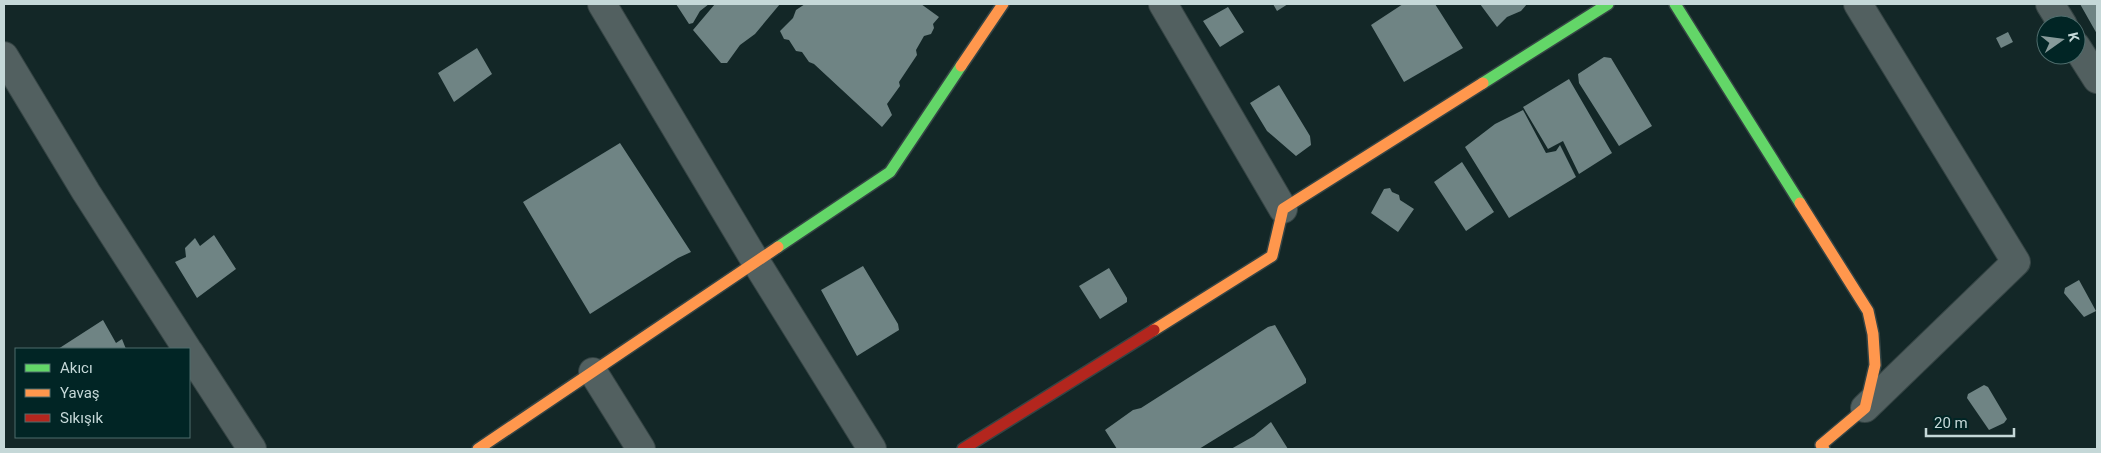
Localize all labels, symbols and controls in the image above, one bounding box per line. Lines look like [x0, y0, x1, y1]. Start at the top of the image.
north arrow [2036, 15, 2086, 65]
text: K [2065, 31, 2082, 43]
legend [15, 348, 190, 438]
text: Akıcı [60, 359, 93, 377]
text: Yavaş [60, 384, 100, 402]
scale bar [1926, 406, 2014, 438]
text: Sıkışık [60, 409, 103, 427]
text: 20 m [1934, 414, 1968, 432]

